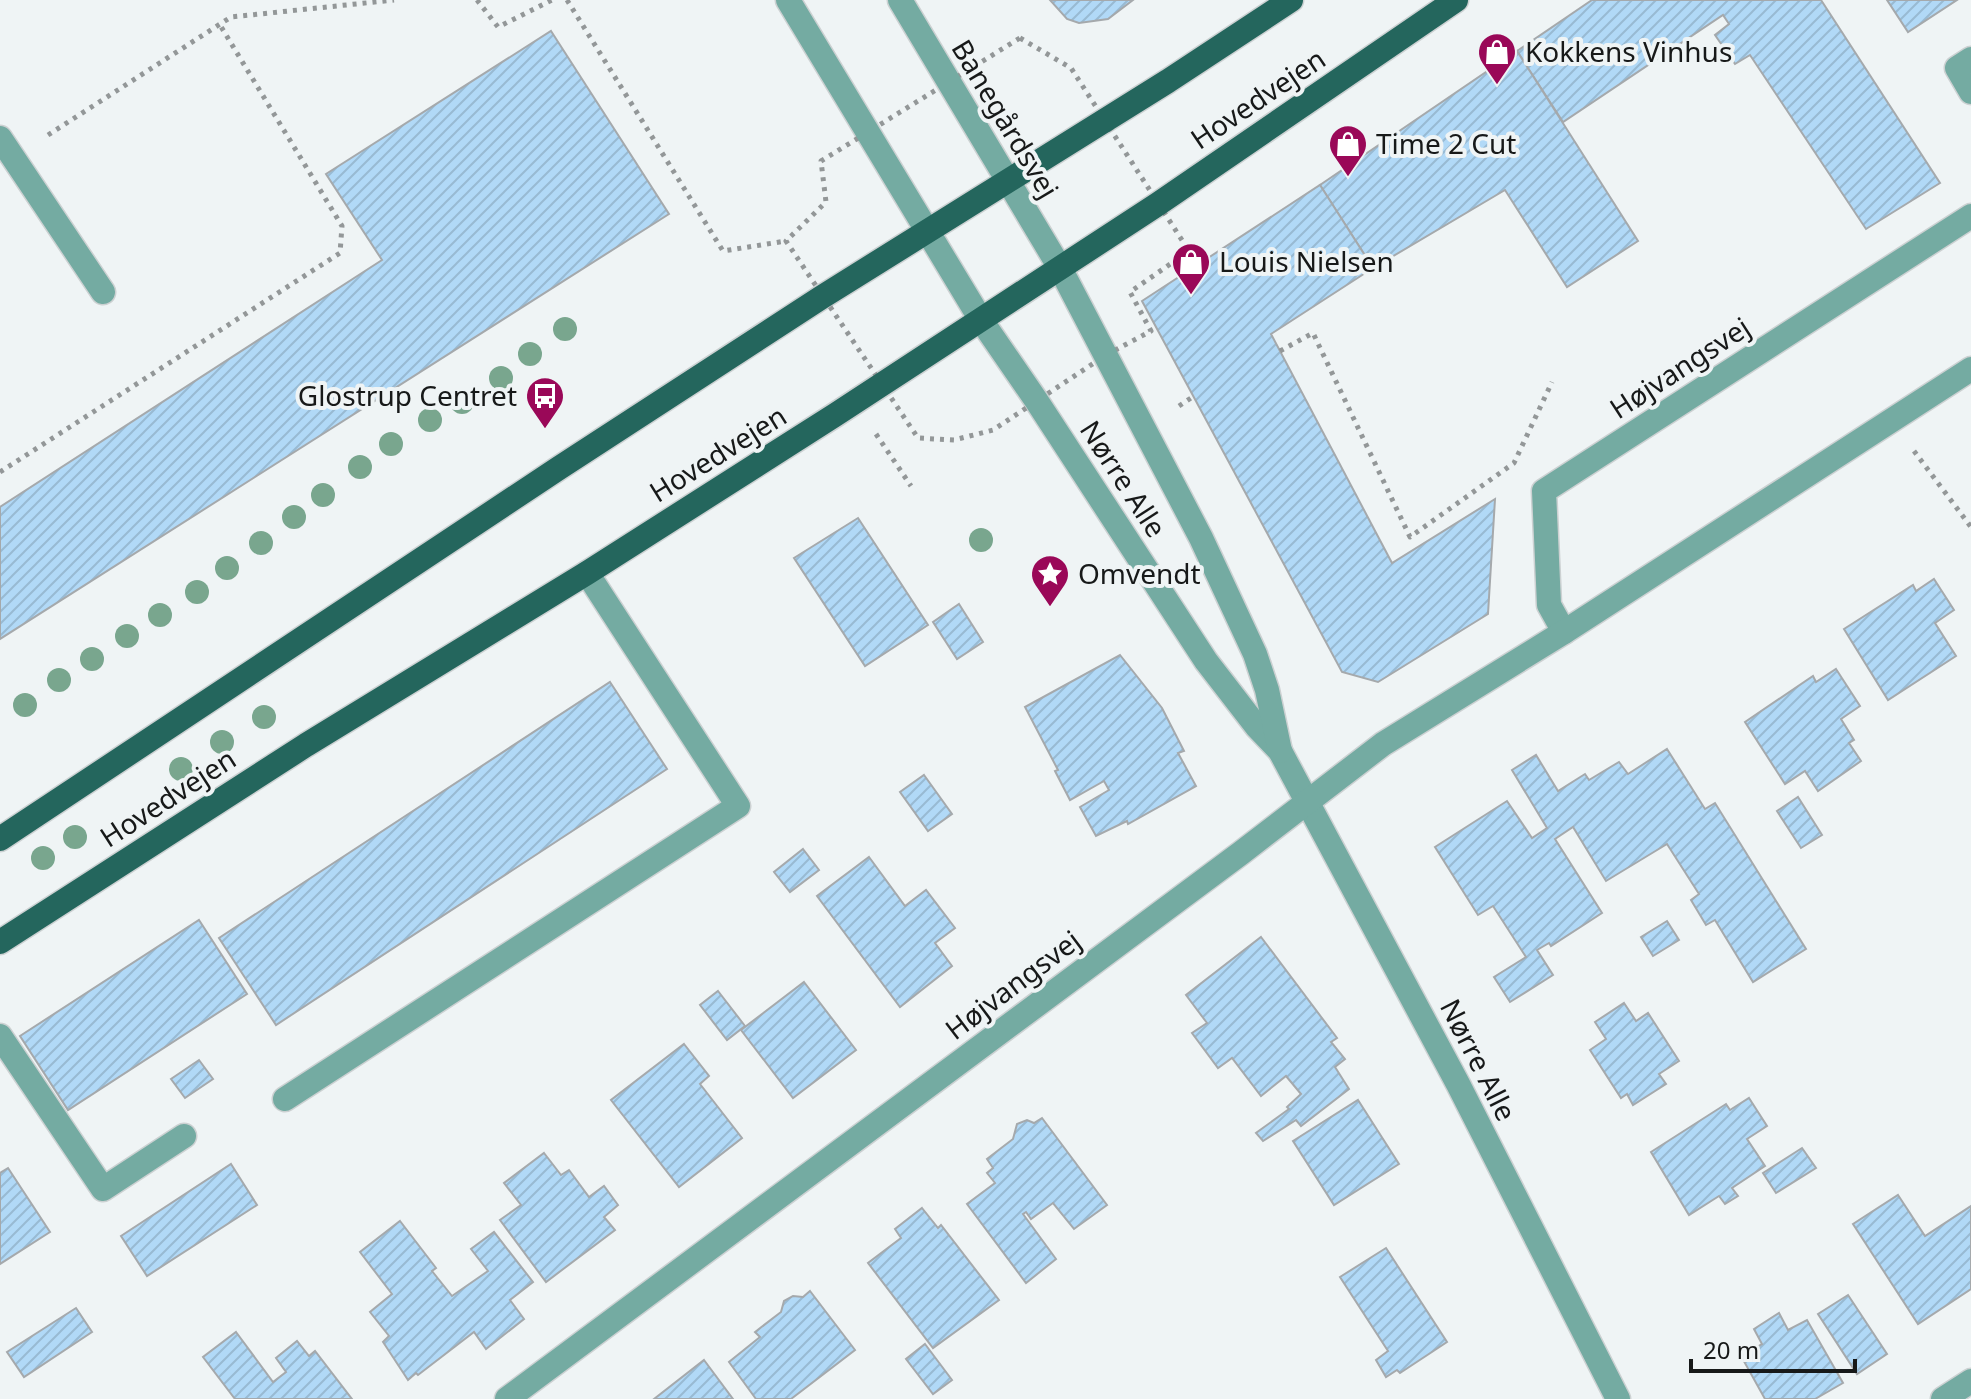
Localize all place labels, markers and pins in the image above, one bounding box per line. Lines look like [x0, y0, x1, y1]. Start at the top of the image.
shop icon: Kokkens Vinhus [1476, 31, 1518, 86]
place label: Kokkens Vinhus [1525, 32, 1732, 70]
shop icon: Time 2 Cut [1327, 123, 1369, 178]
place label: Time 2 Cut [1376, 124, 1516, 162]
shop icon: Louis Nielsen [1170, 241, 1212, 296]
place label: Louis Nielsen [1219, 242, 1394, 280]
bus stop icon: Glostrup Centret [524, 375, 566, 430]
place label: Glostrup Centret [298, 376, 517, 414]
place icon: Omvendt [1029, 553, 1071, 608]
place label: Omvendt [1078, 554, 1201, 592]

